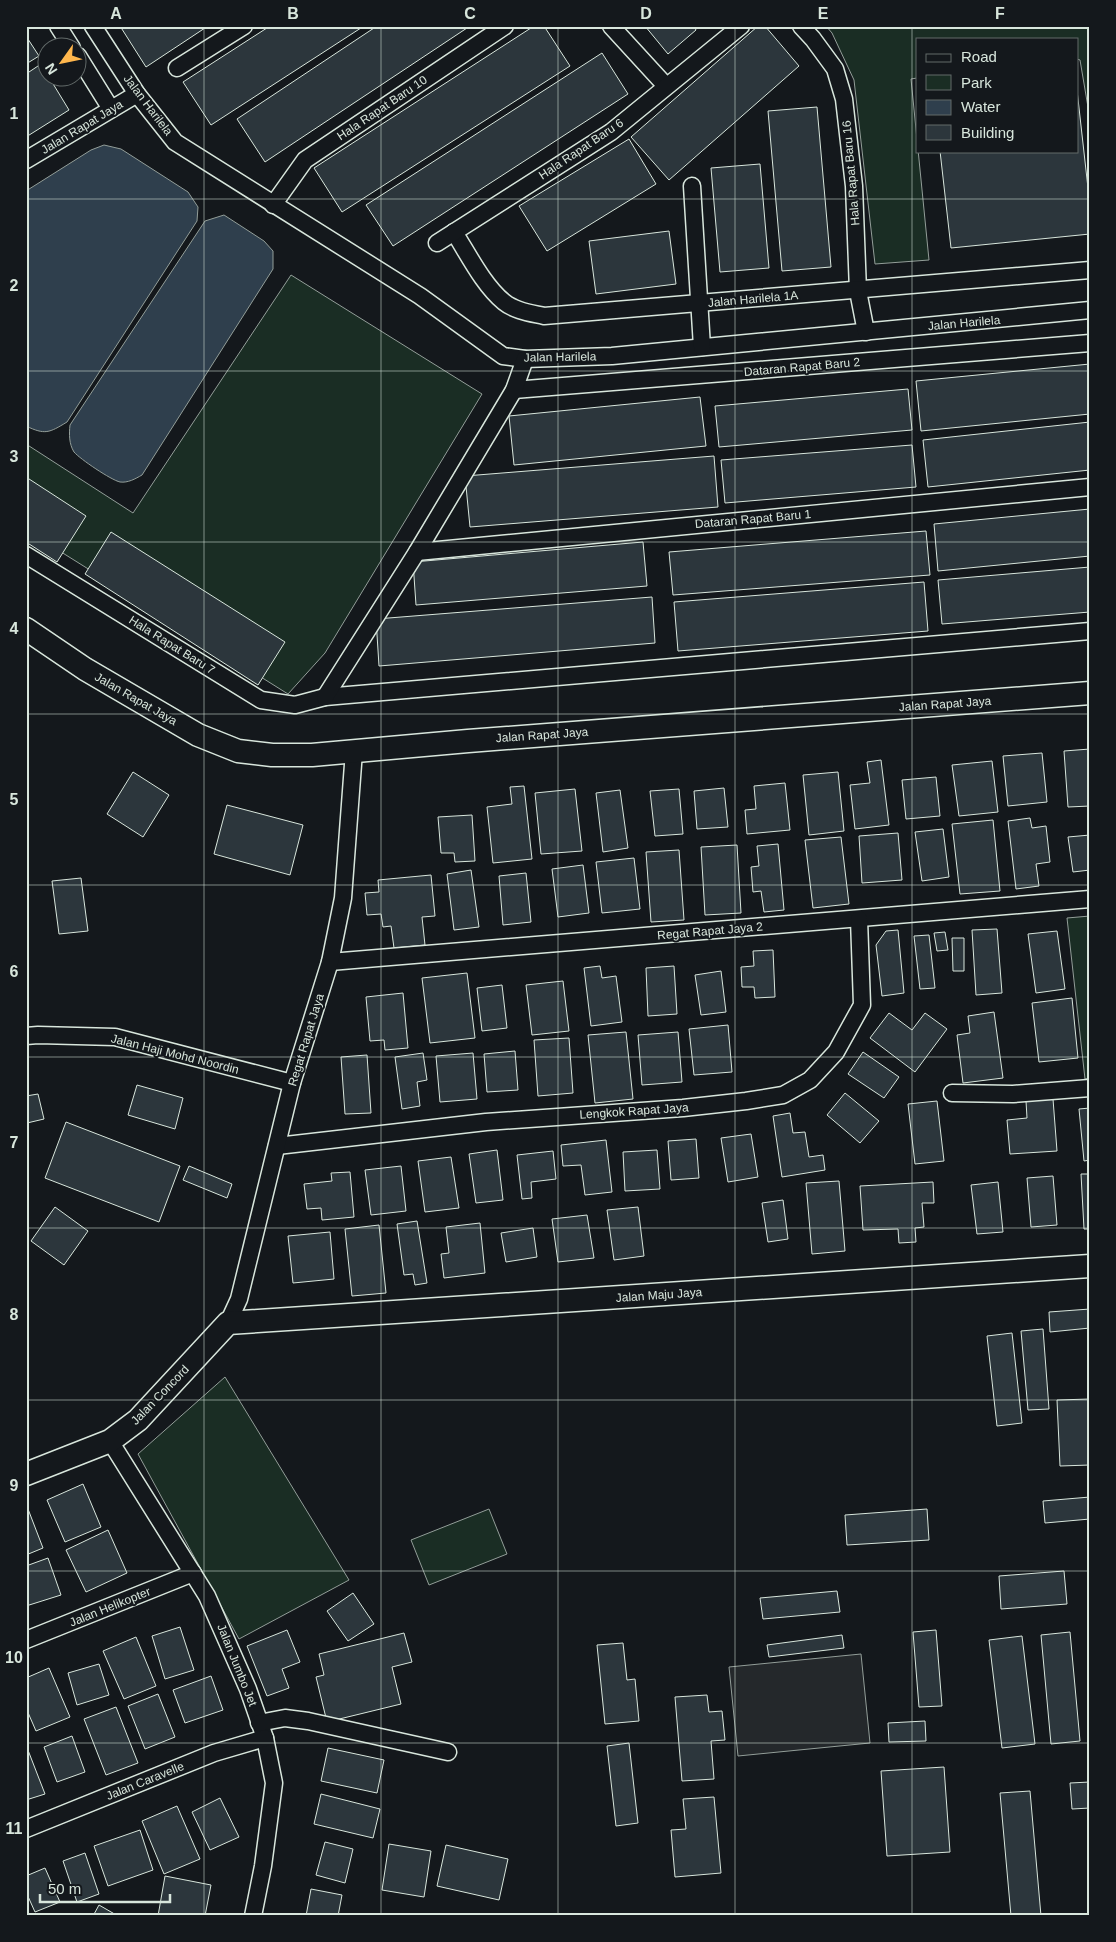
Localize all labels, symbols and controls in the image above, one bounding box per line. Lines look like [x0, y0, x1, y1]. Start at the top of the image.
text: A [110, 5, 122, 22]
text: B [287, 5, 299, 22]
text: C [464, 5, 476, 22]
text: D [640, 5, 652, 22]
text: E [818, 5, 829, 22]
text: F [995, 5, 1005, 22]
north arrow [38, 38, 88, 88]
legend [916, 38, 1078, 152]
text: Road [961, 48, 997, 65]
text: N [42, 60, 61, 78]
street label: Jalan Harilela [121, 72, 176, 139]
street label: Hala Rapat Baru 10 [334, 73, 430, 143]
text: Park [961, 74, 992, 91]
street label: Jalan Rapat Jaya [39, 97, 126, 157]
text: Water [961, 98, 1000, 115]
text: 1 [10, 105, 19, 122]
street label: Hala Rapat Baru 6 [536, 115, 626, 182]
street label: Hala Rapat Baru 16 [839, 120, 863, 226]
text: Building [961, 124, 1014, 141]
text: 2 [10, 277, 19, 294]
street label: Jalan Harilela 1A [707, 288, 799, 310]
street label: Jalan Harilela [927, 313, 1001, 333]
street label: Jalan Harilela [524, 349, 597, 365]
street label: Dataran Rapat Baru 2 [743, 355, 861, 379]
text: 3 [10, 448, 19, 465]
street label: Dataran Rapat Baru 1 [694, 507, 812, 531]
street label: Hala Rapat Baru 7 [126, 613, 218, 677]
text: 4 [10, 620, 19, 637]
street label: Jalan Rapat Jaya [92, 670, 180, 728]
street label: Jalan Rapat Jaya [898, 694, 992, 714]
street label: Jalan Rapat Jaya [495, 725, 589, 745]
text: 5 [10, 791, 19, 808]
street label: Regat Rapat Jaya 2 [657, 919, 764, 943]
text: 6 [10, 963, 19, 980]
street label: Regat Rapat Jaya [285, 992, 327, 1088]
street label: Jalan Haji Mohd Noordin [110, 1031, 240, 1077]
street label: Lengkok Rapat Jaya [579, 1100, 689, 1122]
text: 7 [10, 1134, 19, 1151]
street label: Jalan Maju Jaya [615, 1285, 703, 1305]
text: 8 [10, 1306, 19, 1323]
street label: Jalan Concord [128, 1362, 192, 1428]
text: 9 [10, 1477, 19, 1494]
street label: Jalan Helikopter [67, 1584, 153, 1630]
street label: Jalan Jumbo Jet [214, 1622, 260, 1709]
text: 10 [5, 1649, 23, 1666]
street label: Jalan Caravelle [104, 1759, 186, 1803]
text: 11 [6, 1820, 23, 1837]
scale bar [40, 1872, 170, 1904]
text: 50 m [48, 1880, 81, 1897]

